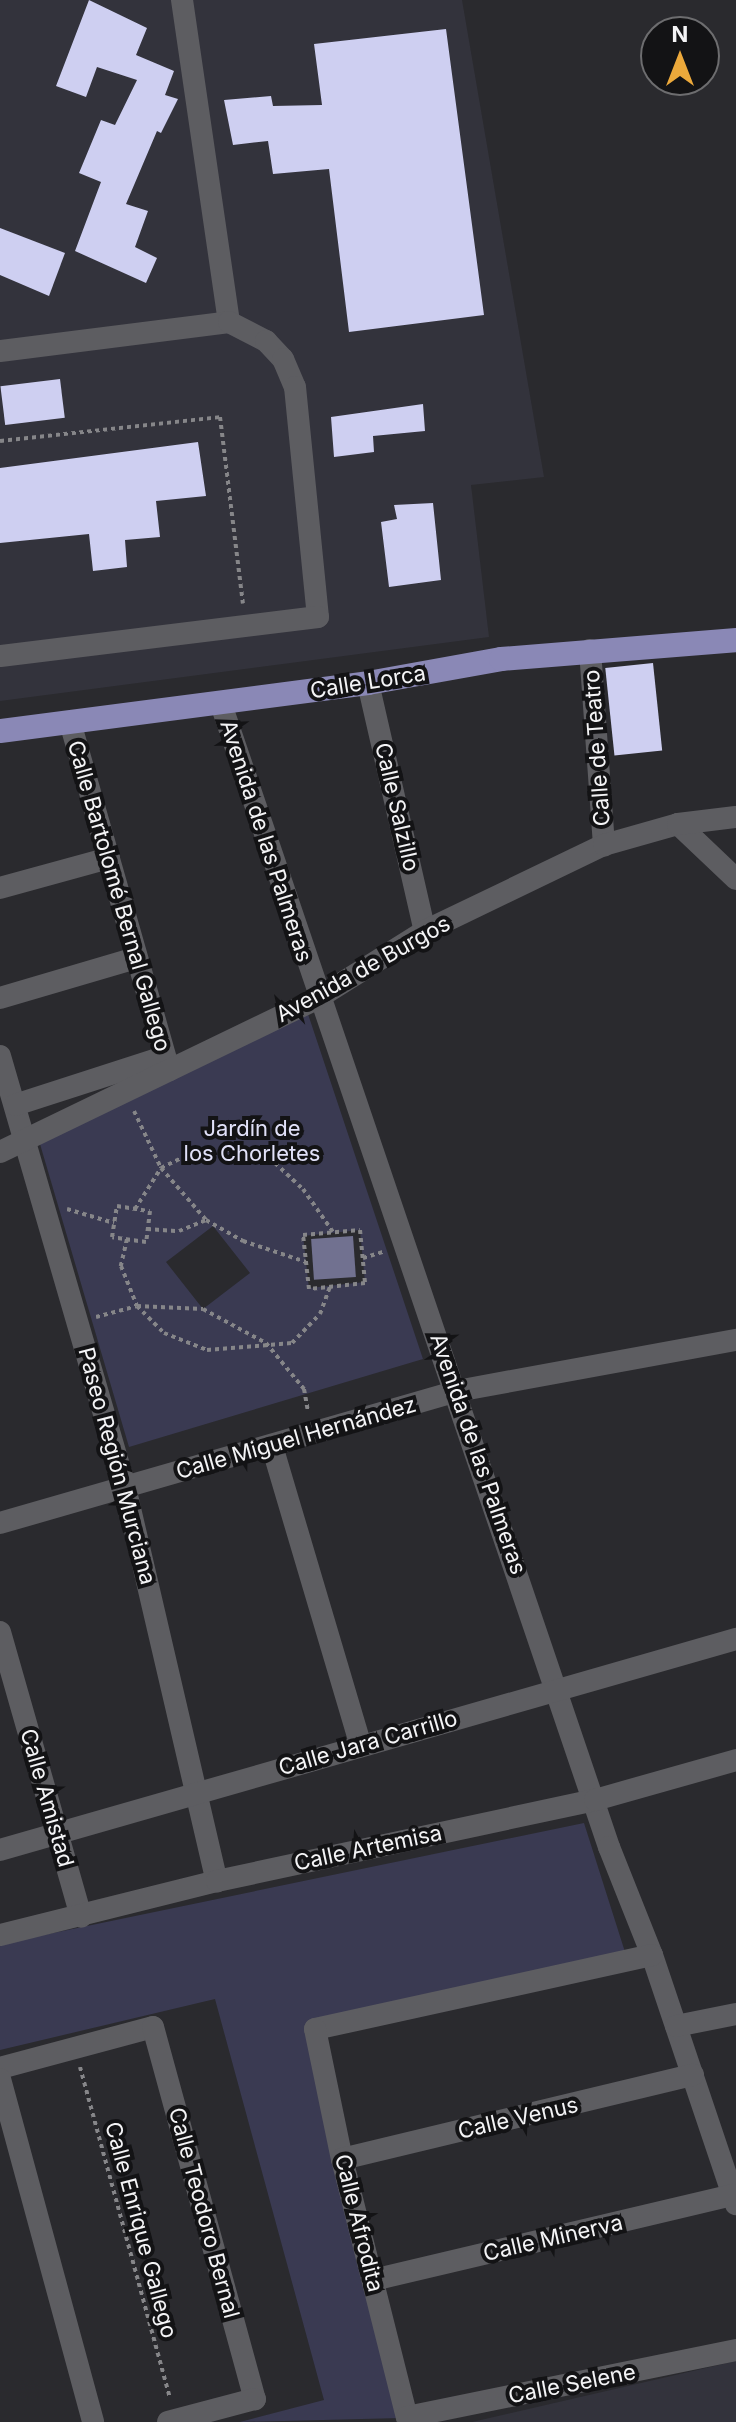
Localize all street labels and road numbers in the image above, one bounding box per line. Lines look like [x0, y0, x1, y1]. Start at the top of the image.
street label: Calle Lorca [308, 660, 428, 704]
street label: Calle de Teatro [578, 669, 616, 827]
street label: Avenida de las Palmeras [214, 717, 318, 965]
street label: Calle Bartolomé Bernal Gallego [62, 738, 176, 1054]
street label: Calle Salzillo [369, 740, 425, 874]
street label: Avenida de Burgos [271, 910, 455, 1028]
street label: Avenida de las Palmeras [424, 1330, 532, 1578]
street label: Paseo Región Murciana [73, 1345, 161, 1587]
street label: Calle Miguel Hernández [173, 1391, 419, 1485]
street label: Calle Jara Carrillo [276, 1705, 460, 1781]
street label: Calle Amistad [15, 1726, 79, 1870]
street label: Calle Artemisa [292, 1819, 444, 1877]
street label: Calle Venus [455, 2091, 581, 2145]
street label: Calle Teodoro Bernal [163, 2105, 245, 2321]
street label: Calle Enrique Gallego [99, 2119, 183, 2341]
street label: Calle Afrodita [329, 2151, 389, 2295]
street label: Calle Minerva [481, 2209, 625, 2267]
street label: Calle Selene [506, 2359, 638, 2409]

